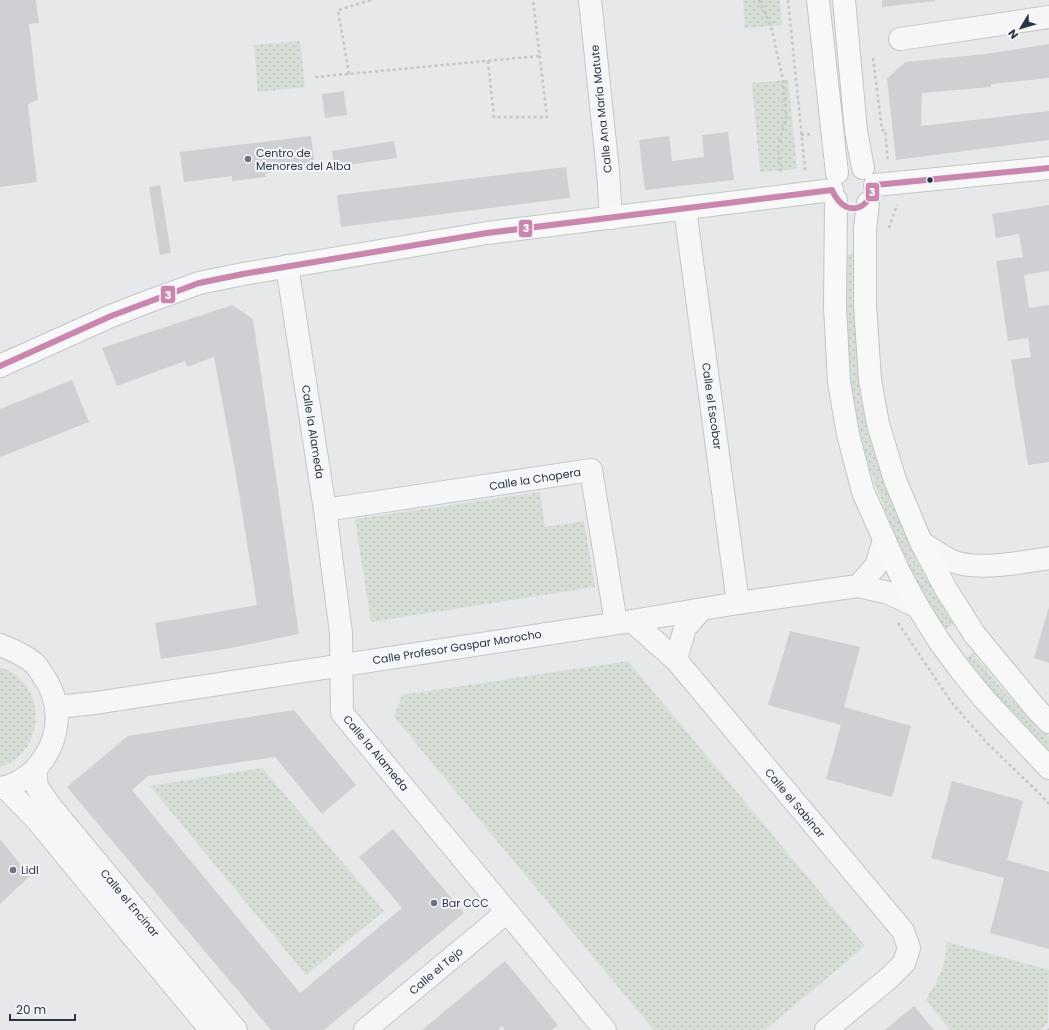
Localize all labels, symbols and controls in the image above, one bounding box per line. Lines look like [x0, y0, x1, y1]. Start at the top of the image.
north arrow [1001, 8, 1041, 48]
text: N [1004, 26, 1022, 42]
street label: Calle Ana María Matute [586, 44, 616, 174]
place label: Centro de Menores del Alba [256, 145, 351, 174]
marker: Centro de Menores del Alba [243, 154, 253, 164]
unlabelled marker [925, 175, 935, 185]
line badge: 3 [865, 182, 880, 202]
text: 3 [869, 184, 876, 200]
line badge: 3 [518, 219, 533, 238]
text: 3 [523, 220, 530, 236]
line badge: 3 [160, 285, 176, 304]
text: 3 [165, 287, 172, 303]
street label: Calle el Escobar [698, 361, 726, 451]
street label: Calle la Alameda [298, 384, 328, 480]
street label: Calle la Chopera [488, 464, 582, 494]
street label: Calle Profesor Gaspar Morocho [371, 626, 543, 668]
street label: Calle la Alameda [339, 712, 413, 794]
street label: Calle el Sabinar [761, 765, 829, 841]
place label: Lidl [21, 862, 39, 878]
marker: Lidl [8, 865, 18, 875]
street label: Calle el Encinar [97, 866, 163, 940]
place label: Bar CCC [442, 895, 489, 911]
marker: Bar CCC [429, 898, 439, 908]
street label: Calle el Tejo [406, 944, 466, 998]
scale bar [10, 996, 75, 1022]
text: 20 m [16, 1001, 46, 1018]

